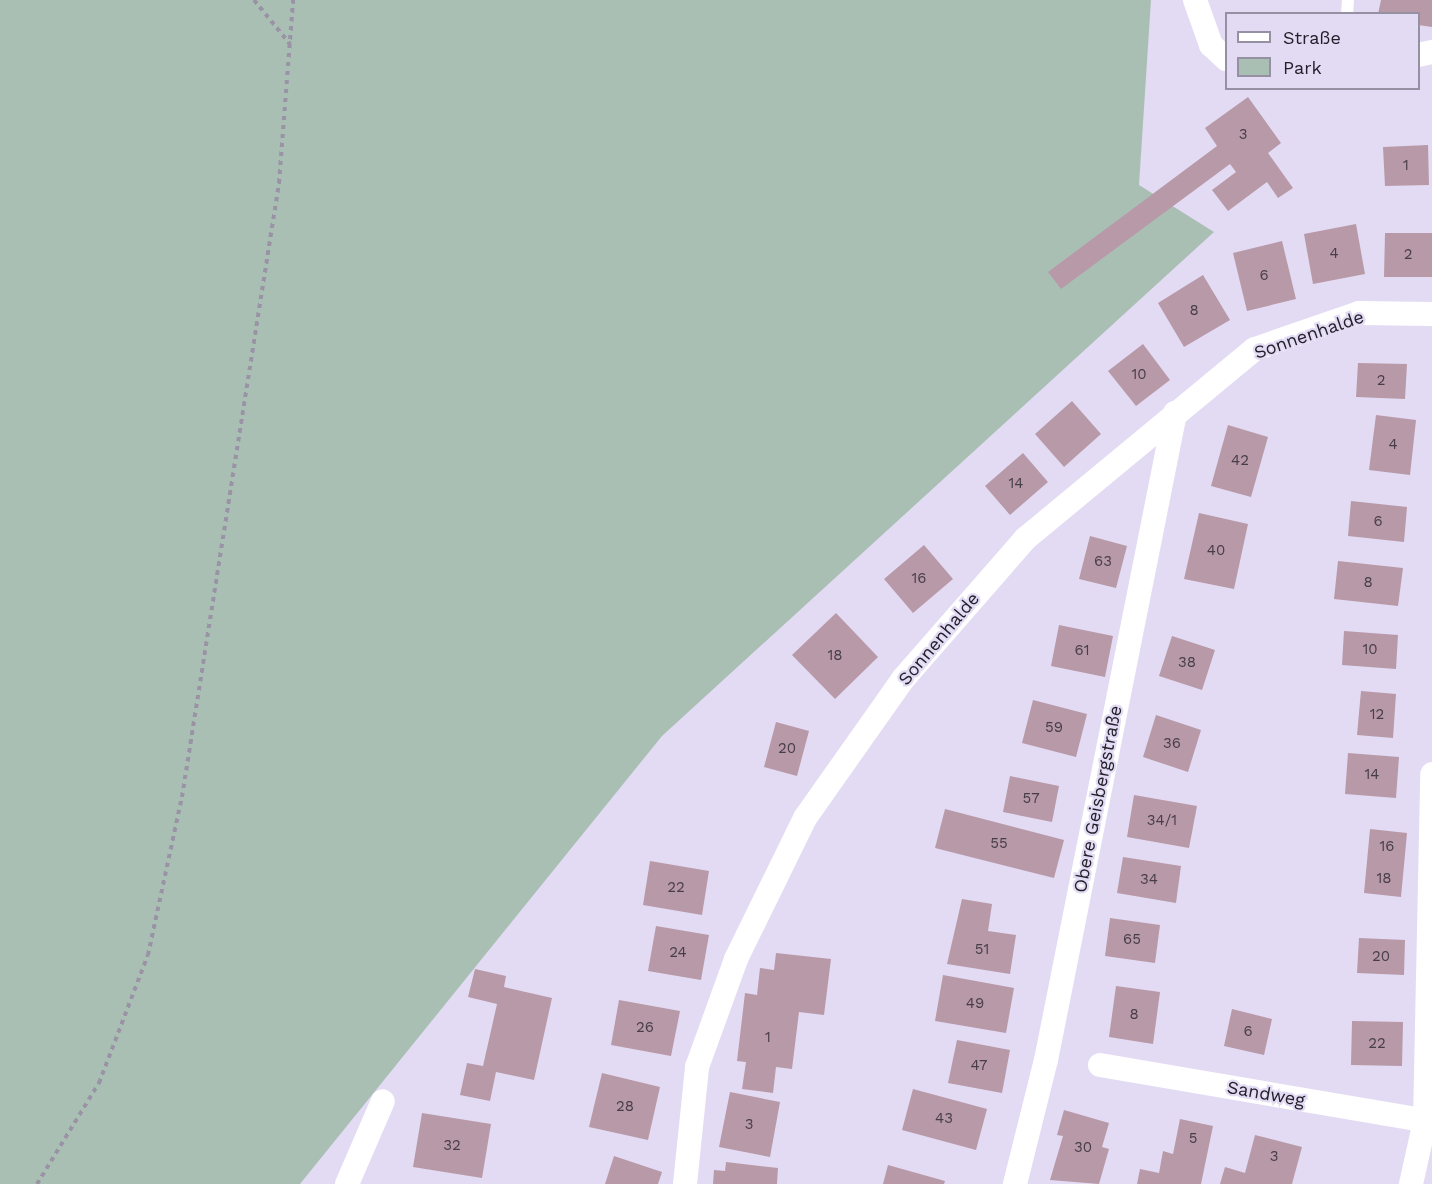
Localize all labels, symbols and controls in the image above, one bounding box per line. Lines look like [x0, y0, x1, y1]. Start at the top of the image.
legend [1225, 12, 1420, 90]
text: Straße [1283, 27, 1341, 48]
text: Park [1283, 57, 1322, 78]
house number: 3 [1239, 126, 1247, 144]
house number: 1 [1403, 157, 1409, 175]
house number: 4 [1329, 245, 1339, 263]
house number: 2 [1404, 246, 1412, 264]
house number: 6 [1259, 267, 1269, 285]
house number: 8 [1189, 302, 1199, 320]
street label: Sonnenhalde [1251, 306, 1367, 364]
house number: 10 [1131, 366, 1147, 384]
house number: 2 [1377, 372, 1385, 390]
house number: 4 [1388, 436, 1398, 454]
house number: 42 [1231, 452, 1249, 470]
house number: 14 [1008, 475, 1024, 493]
house number: 6 [1373, 513, 1383, 531]
house number: 40 [1207, 542, 1225, 560]
house number: 63 [1094, 553, 1112, 571]
house number: 16 [912, 570, 926, 588]
house number: 8 [1363, 574, 1373, 592]
street label: Sonnenhalde [894, 588, 984, 690]
house number: 10 [1362, 641, 1378, 659]
house number: 61 [1075, 642, 1089, 660]
house number: 18 [827, 647, 843, 665]
house number: 38 [1178, 654, 1196, 672]
street label: Obere Geisbergstraße [1069, 704, 1127, 894]
house number: 12 [1370, 706, 1384, 724]
house number: 59 [1045, 719, 1063, 737]
house number: 36 [1163, 735, 1181, 753]
house number: 20 [778, 740, 796, 758]
house number: 14 [1364, 766, 1380, 784]
house number: 57 [1022, 790, 1040, 808]
house number: 34/1 [1147, 812, 1177, 830]
house number: 55 [990, 835, 1008, 853]
house number: 16 [1380, 838, 1394, 856]
house number: 18 [1376, 870, 1392, 888]
house number: 34 [1140, 871, 1158, 889]
house number: 22 [667, 879, 685, 897]
house number: 65 [1123, 931, 1141, 949]
house number: 51 [975, 941, 989, 959]
house number: 24 [669, 944, 687, 962]
house number: 20 [1372, 948, 1390, 966]
house number: 49 [966, 995, 984, 1013]
house number: 8 [1129, 1006, 1139, 1024]
house number: 26 [636, 1019, 654, 1037]
house number: 6 [1243, 1023, 1253, 1041]
house number: 1 [765, 1029, 771, 1047]
house number: 22 [1368, 1035, 1386, 1053]
house number: 47 [971, 1057, 987, 1075]
street label: Sandweg [1225, 1077, 1307, 1111]
house number: 28 [616, 1098, 634, 1116]
house number: 43 [935, 1110, 953, 1128]
house number: 3 [745, 1116, 753, 1134]
house number: 5 [1189, 1130, 1197, 1148]
house number: 32 [443, 1137, 461, 1155]
house number: 30 [1074, 1139, 1092, 1157]
house number: 3 [1270, 1148, 1278, 1166]

